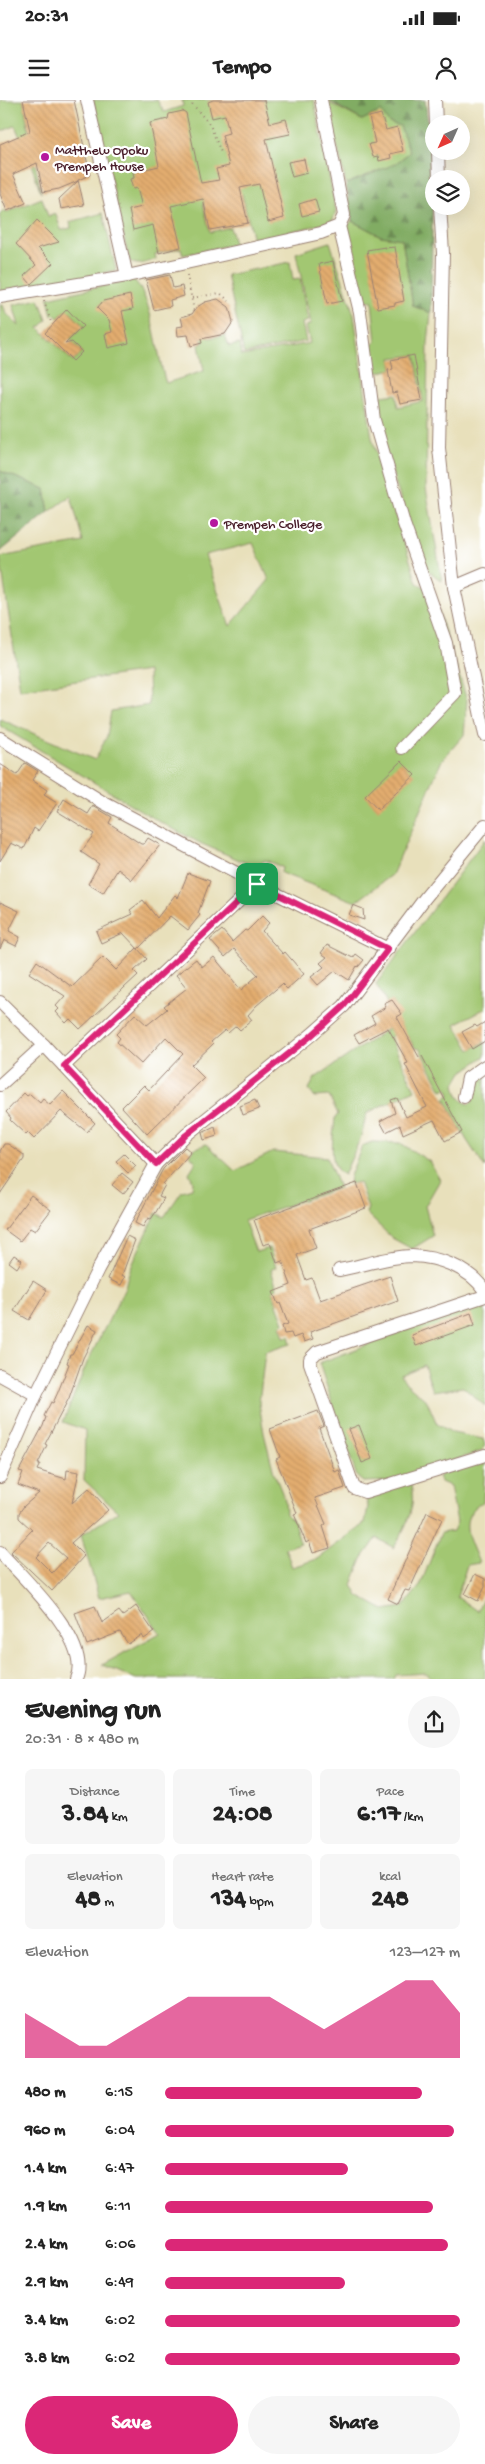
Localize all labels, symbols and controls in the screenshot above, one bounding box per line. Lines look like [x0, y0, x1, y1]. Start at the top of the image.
text: 20:31 [25, 6, 69, 29]
icon: menu [25, 54, 53, 82]
icon: person [432, 54, 460, 82]
text: Tempo [214, 55, 271, 81]
north arrow [425, 115, 470, 160]
map controls [425, 115, 470, 215]
place label: Matthew Opoku Prempeh House [54, 143, 149, 176]
marker: Matthew Opoku Prempeh House [39, 151, 51, 163]
button: layers [425, 170, 470, 215]
marker: Prempeh College [208, 517, 220, 529]
place label: Prempeh College [223, 517, 323, 534]
pin [236, 863, 278, 905]
icon: arrive [243, 870, 271, 898]
text: Evening run [25, 1695, 161, 1728]
button: share [408, 1696, 460, 1748]
text: 20:31 · 8 × 480 m [25, 1731, 139, 1750]
text: Distance [70, 1784, 120, 1801]
text: Time [230, 1784, 255, 1801]
text: Pace [376, 1784, 404, 1801]
text: 3.84 [62, 1801, 108, 1830]
text: 24:08 [213, 1801, 272, 1830]
text: 6:17 [357, 1801, 401, 1830]
text: km [108, 1809, 128, 1826]
text: /km [401, 1809, 423, 1826]
text: Elevation [67, 1869, 123, 1886]
text: Heart rate [211, 1869, 274, 1886]
text: kcal [379, 1869, 401, 1886]
text: 48 [75, 1886, 101, 1915]
text: 134 [211, 1886, 246, 1915]
text: 248 [371, 1886, 409, 1915]
text: m [101, 1894, 114, 1911]
text: bpm [246, 1894, 274, 1911]
text: Elevation [25, 1944, 89, 1963]
text: 123–127 m [390, 1944, 460, 1963]
text: 480 m [25, 2084, 66, 2103]
text: 6:15 [105, 2084, 133, 2103]
text: 960 m [25, 2122, 65, 2141]
text: 6:04 [105, 2122, 135, 2141]
text: 1.4 km [25, 2160, 66, 2179]
text: 6:47 [105, 2160, 134, 2179]
text: 1.9 km [25, 2198, 67, 2217]
text: 6:11 [105, 2198, 131, 2217]
text: 2.4 km [25, 2236, 68, 2255]
text: 6:06 [105, 2236, 135, 2255]
text: 2.9 km [25, 2274, 68, 2293]
text: 6:49 [105, 2274, 134, 2293]
text: 3.4 km [25, 2312, 68, 2331]
text: 6:02 [105, 2312, 135, 2331]
text: 3.8 km [25, 2350, 69, 2369]
text: 6:02 [105, 2350, 135, 2369]
button: Save [25, 2396, 238, 2454]
button: Share [248, 2396, 460, 2454]

